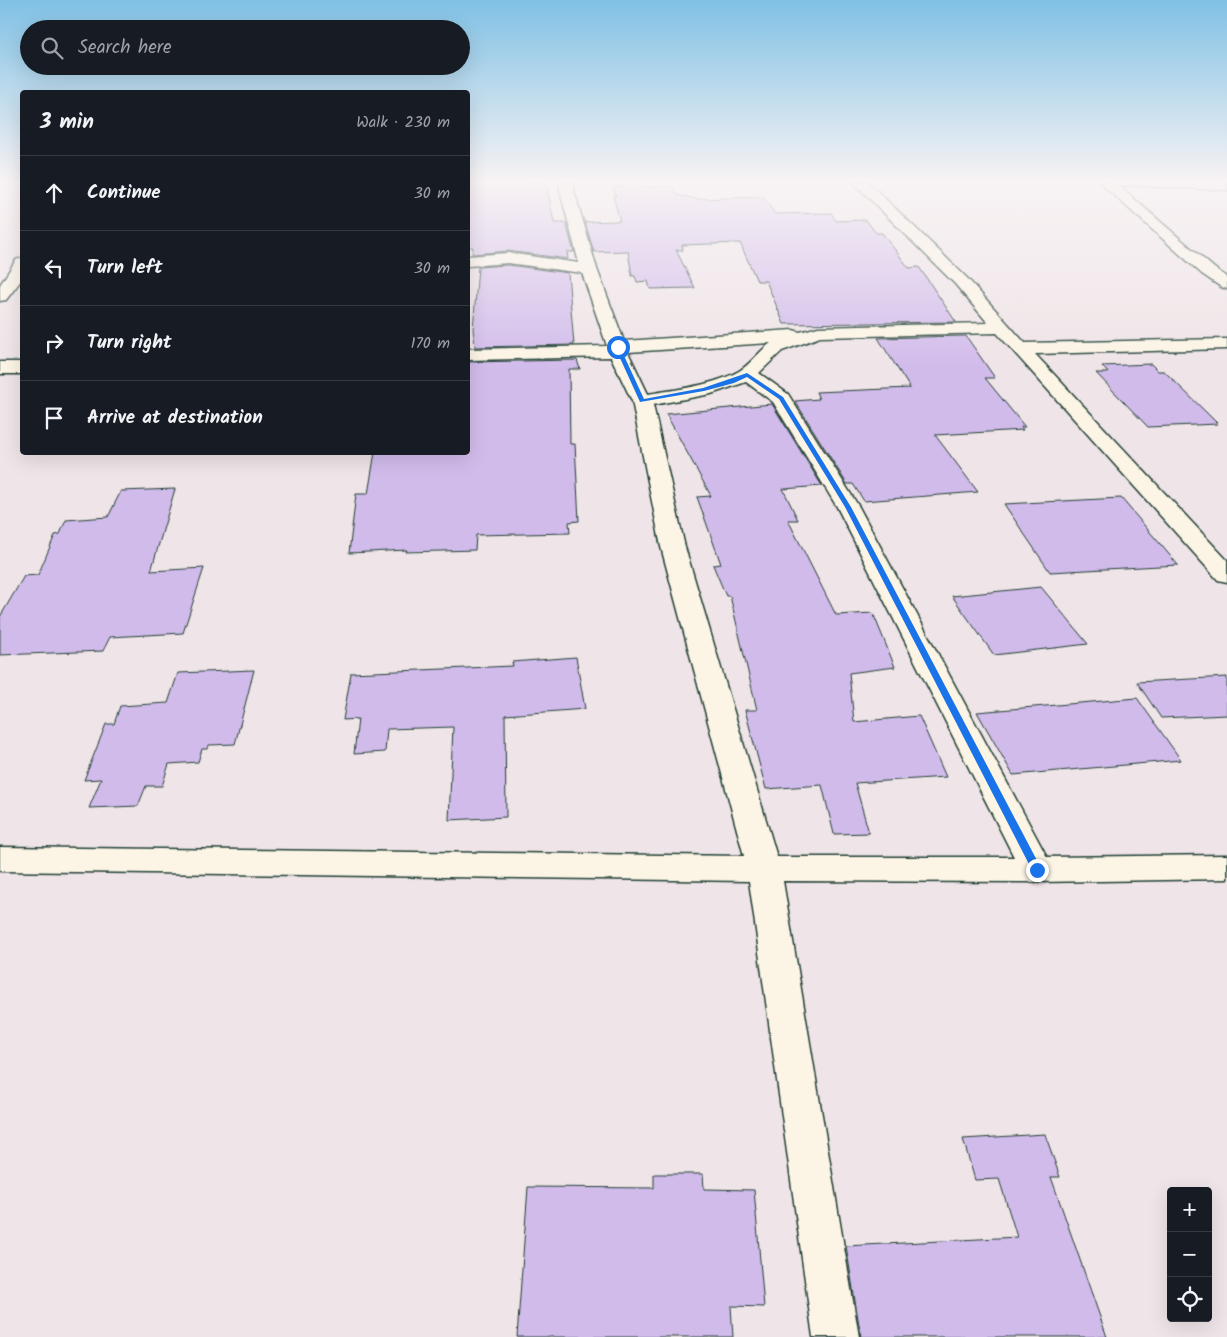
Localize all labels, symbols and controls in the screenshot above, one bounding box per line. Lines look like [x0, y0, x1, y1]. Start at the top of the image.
search box [20, 20, 470, 75]
text: Search here [78, 33, 172, 63]
icon: search [38, 34, 66, 62]
text: 3 min [40, 106, 94, 139]
text: Walk · 230 m [356, 110, 450, 135]
text: Continue [87, 178, 160, 208]
icon: ahead [40, 179, 68, 207]
text: 30 m [414, 181, 450, 206]
text: Turn left [87, 253, 162, 283]
icon: left [40, 254, 68, 282]
text: 30 m [414, 256, 450, 281]
text: Turn right [87, 328, 172, 358]
icon: right [40, 329, 68, 357]
text: 170 m [410, 331, 450, 356]
route start [607, 336, 630, 359]
text: Arrive at destination [87, 403, 263, 433]
icon: arrive [40, 404, 68, 432]
route end [1026, 859, 1049, 882]
map controls [1167, 1187, 1212, 1322]
button: + [1167, 1187, 1212, 1232]
button: − [1167, 1232, 1212, 1277]
button: locate [1167, 1277, 1212, 1322]

